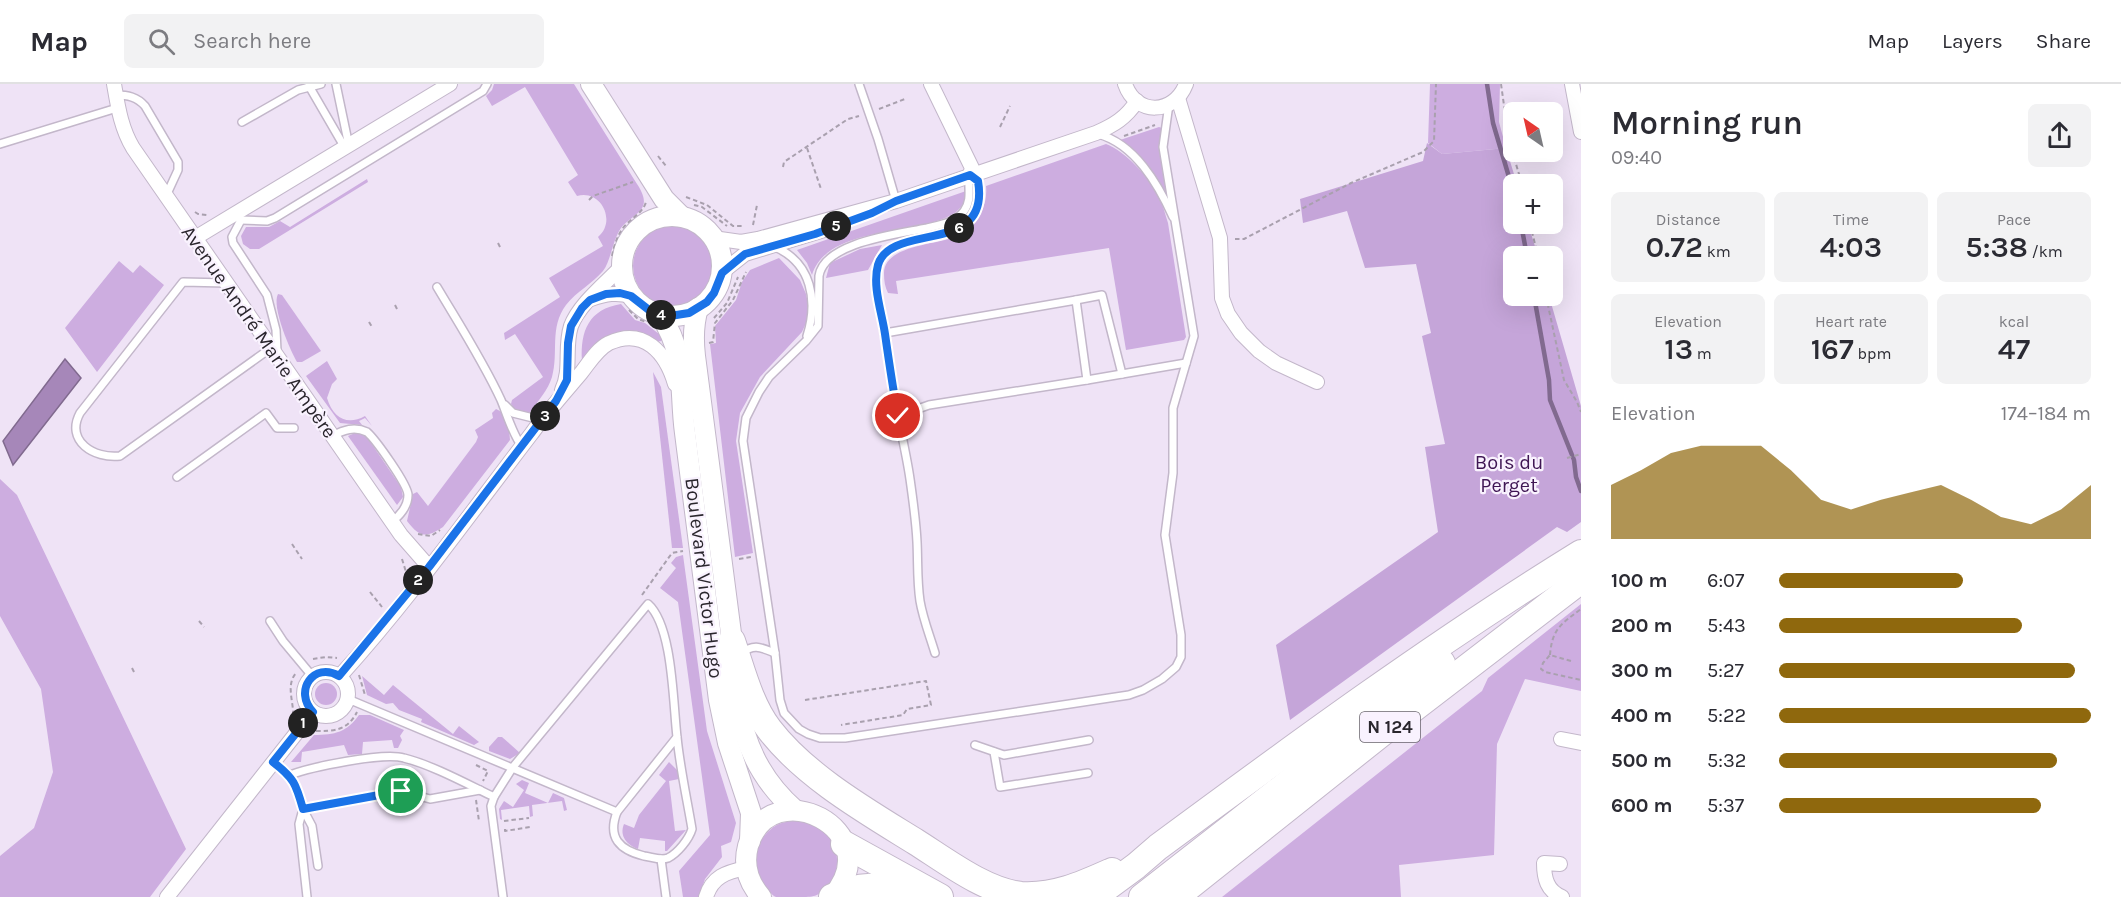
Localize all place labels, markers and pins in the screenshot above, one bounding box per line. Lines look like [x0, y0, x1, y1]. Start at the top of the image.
pin: 5 [821, 211, 851, 241]
pin: 6 [944, 213, 974, 243]
pin: 4 [646, 300, 676, 330]
pin [872, 390, 923, 441]
pin: 3 [530, 401, 560, 431]
pin: 2 [403, 565, 433, 595]
pin: 1 [288, 708, 318, 738]
pin [375, 765, 426, 816]

